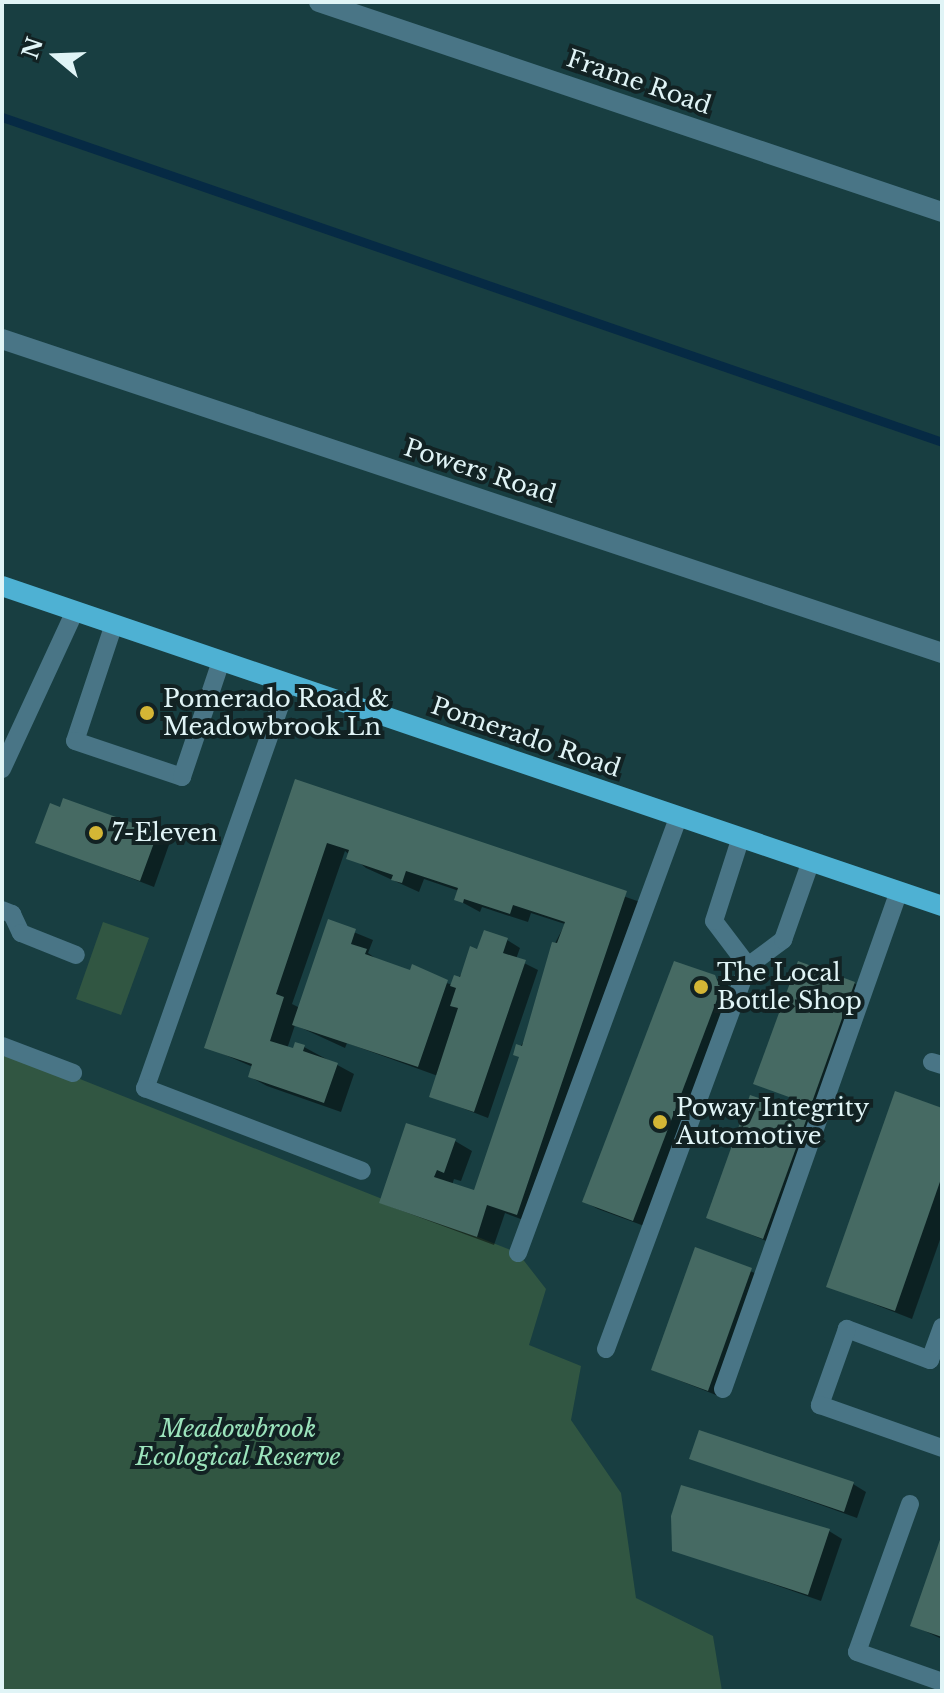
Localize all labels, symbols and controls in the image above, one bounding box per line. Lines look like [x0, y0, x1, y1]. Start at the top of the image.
north arrow [16, 16, 96, 96]
text: N [17, 34, 49, 62]
street label: Frame Road [563, 44, 715, 120]
street label: Powers Road [400, 433, 560, 509]
place label: Pomerado Road & Meadowbrook Ln [163, 685, 389, 741]
street label: Pomerado Road [428, 691, 624, 783]
marker: Pomerado Road & Meadowbrook Ln [138, 704, 156, 722]
place label: 7-Eleven [112, 819, 218, 847]
marker: 7-Eleven [87, 824, 105, 842]
place label: The Local Bottle Shop [717, 959, 862, 1015]
marker: The Local Bottle Shop [692, 978, 710, 996]
place label: Poway Integrity Automotive [676, 1094, 870, 1150]
marker: Poway Integrity Automotive [651, 1113, 669, 1131]
park label: Meadowbrook Ecological Reserve [135, 1415, 341, 1471]

